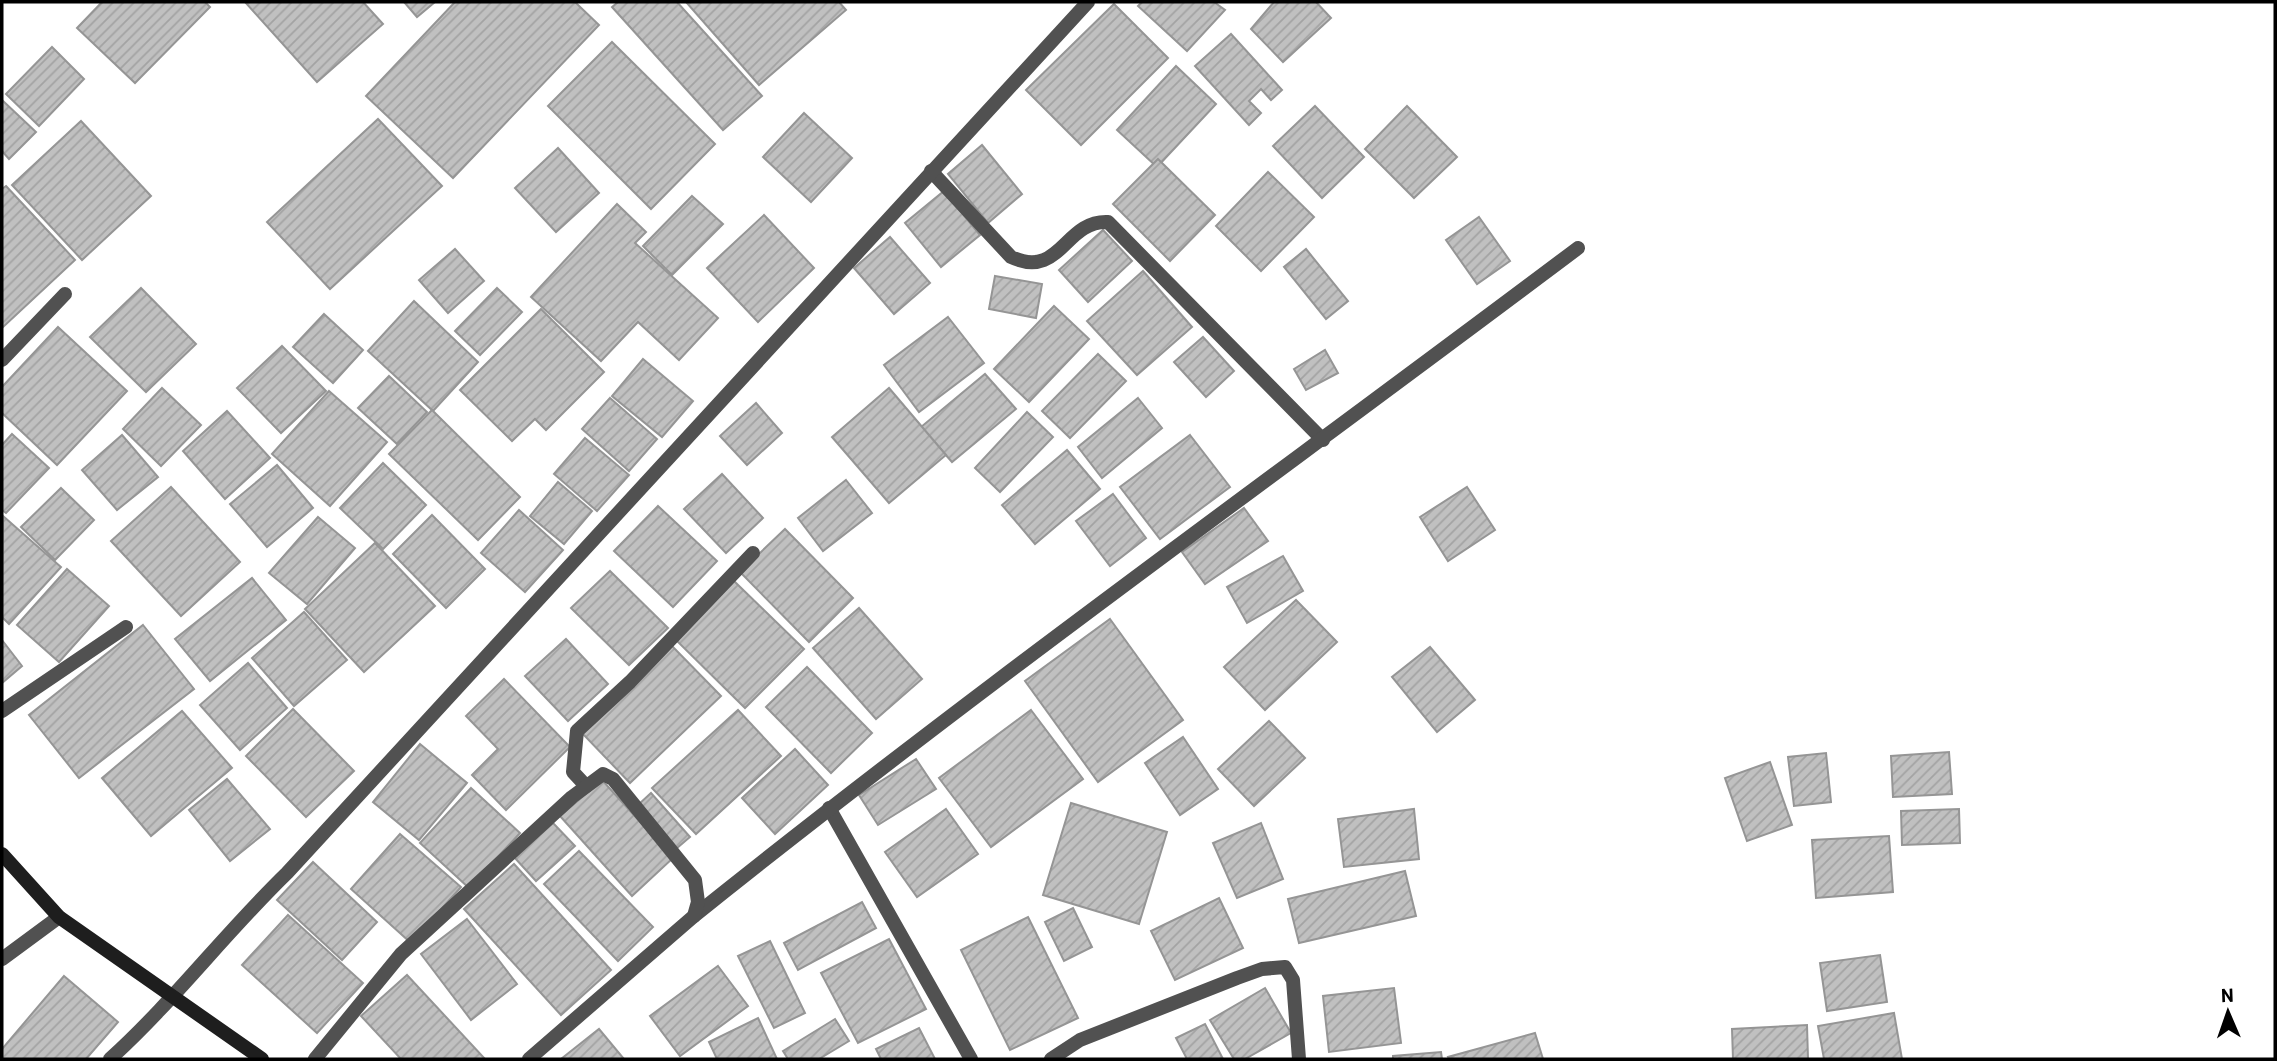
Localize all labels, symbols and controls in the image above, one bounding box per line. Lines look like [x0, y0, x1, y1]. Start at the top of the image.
north arrow [2193, 977, 2263, 1047]
text: N [2221, 983, 2234, 1006]

